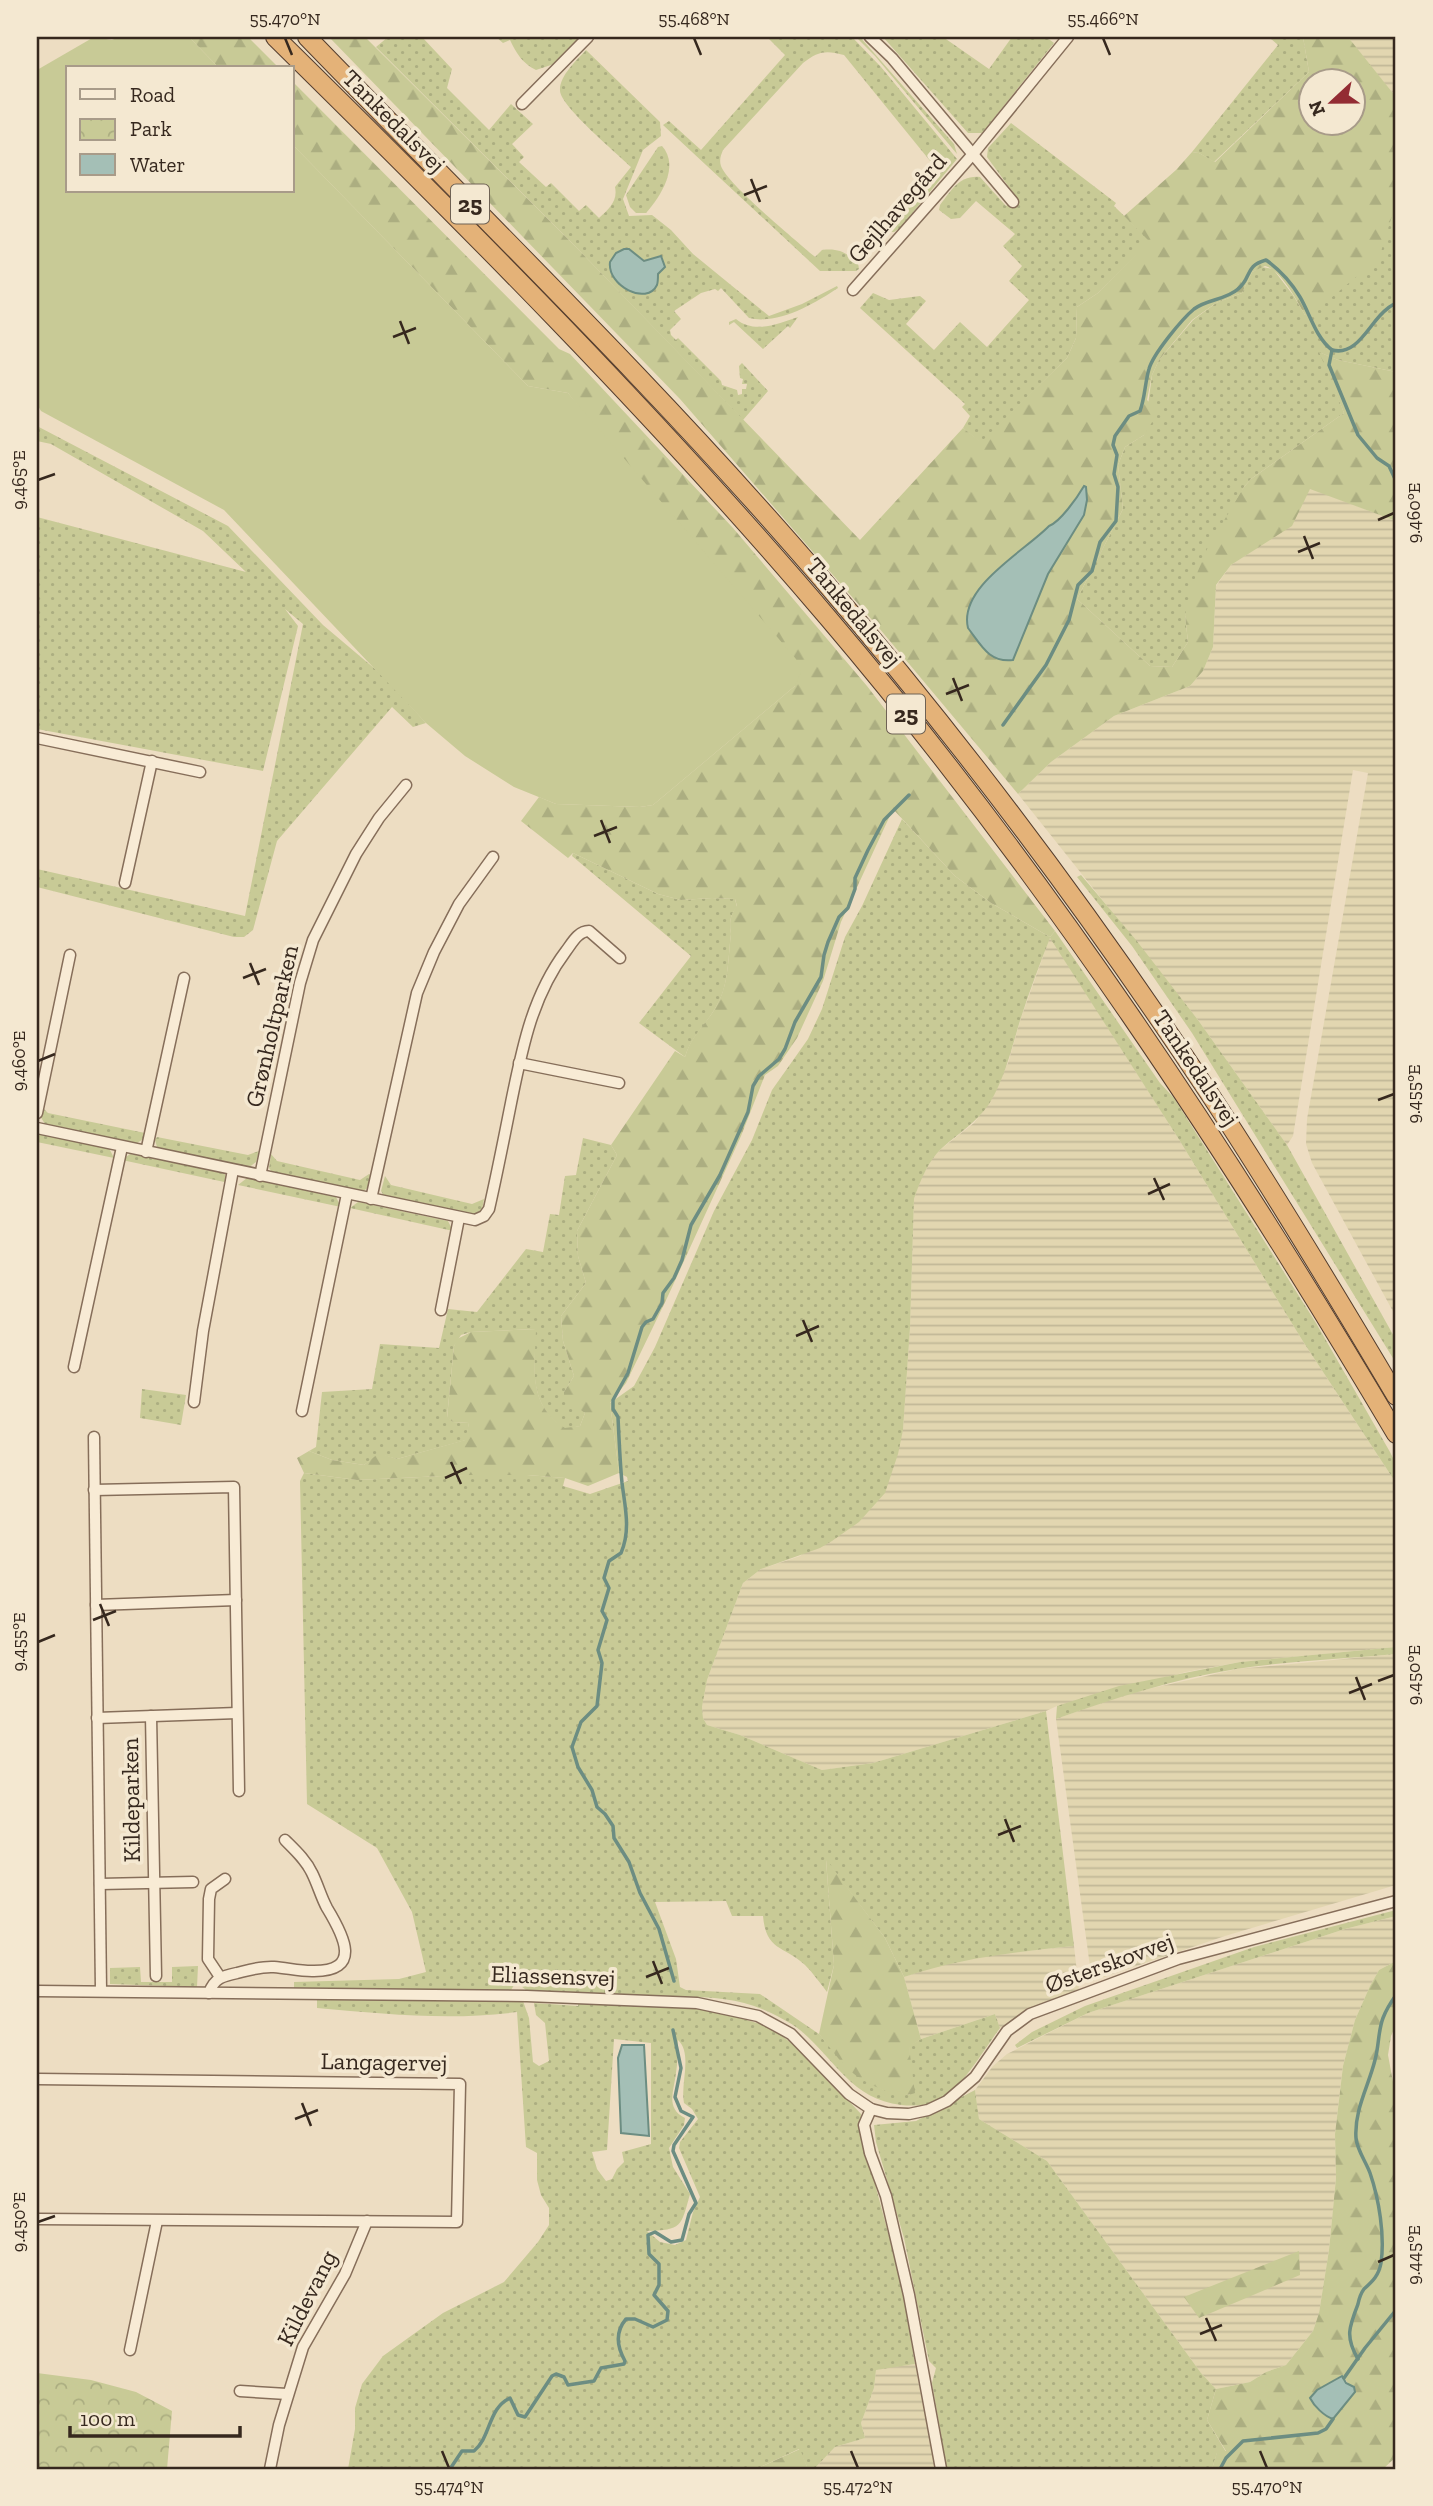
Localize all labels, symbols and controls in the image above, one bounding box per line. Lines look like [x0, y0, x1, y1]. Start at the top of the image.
text: 55.470°N [250, 8, 320, 30]
text: 55.468°N [658, 8, 730, 30]
text: 55.466°N [1067, 8, 1139, 30]
street label: Tankedalsvej [337, 63, 452, 178]
legend [66, 66, 294, 192]
north arrow [1296, 66, 1366, 136]
text: Road [130, 82, 176, 107]
text: N [1303, 97, 1330, 119]
text: Park [130, 116, 172, 141]
street label: Gejlhavegård [841, 147, 952, 268]
text: Water [130, 152, 185, 177]
road number: 25 [451, 184, 489, 224]
text: 9.465°E [8, 450, 30, 510]
text: 9.460°E [1403, 483, 1425, 543]
street label: Tankedalsvej [800, 551, 908, 672]
road number: 25 [887, 694, 925, 734]
street label: Grønholtparken [239, 942, 304, 1110]
street label: Tankedalsvej [1147, 1004, 1246, 1131]
text: 9.460°E [8, 1031, 30, 1091]
text: 9.455°E [1403, 1064, 1425, 1124]
text: 9.455°E [8, 1612, 30, 1672]
text: 9.450°E [1403, 1645, 1425, 1705]
street label: Kildeparken [115, 1737, 146, 1863]
street label: Østerskovvej [1041, 1926, 1177, 1999]
street label: Eliassensvej [490, 1959, 616, 1992]
street label: Langagervej [320, 2046, 448, 2077]
text: 9.450°E [8, 2192, 30, 2252]
text: 9.445°E [1403, 2225, 1425, 2285]
street label: Kildevang [270, 2245, 343, 2350]
scale bar [70, 2394, 240, 2438]
text: 100 m [80, 2406, 135, 2431]
text: 55.474°N [414, 2476, 484, 2498]
text: 55.472°N [823, 2476, 893, 2498]
text: 55.470°N [1232, 2476, 1302, 2498]

